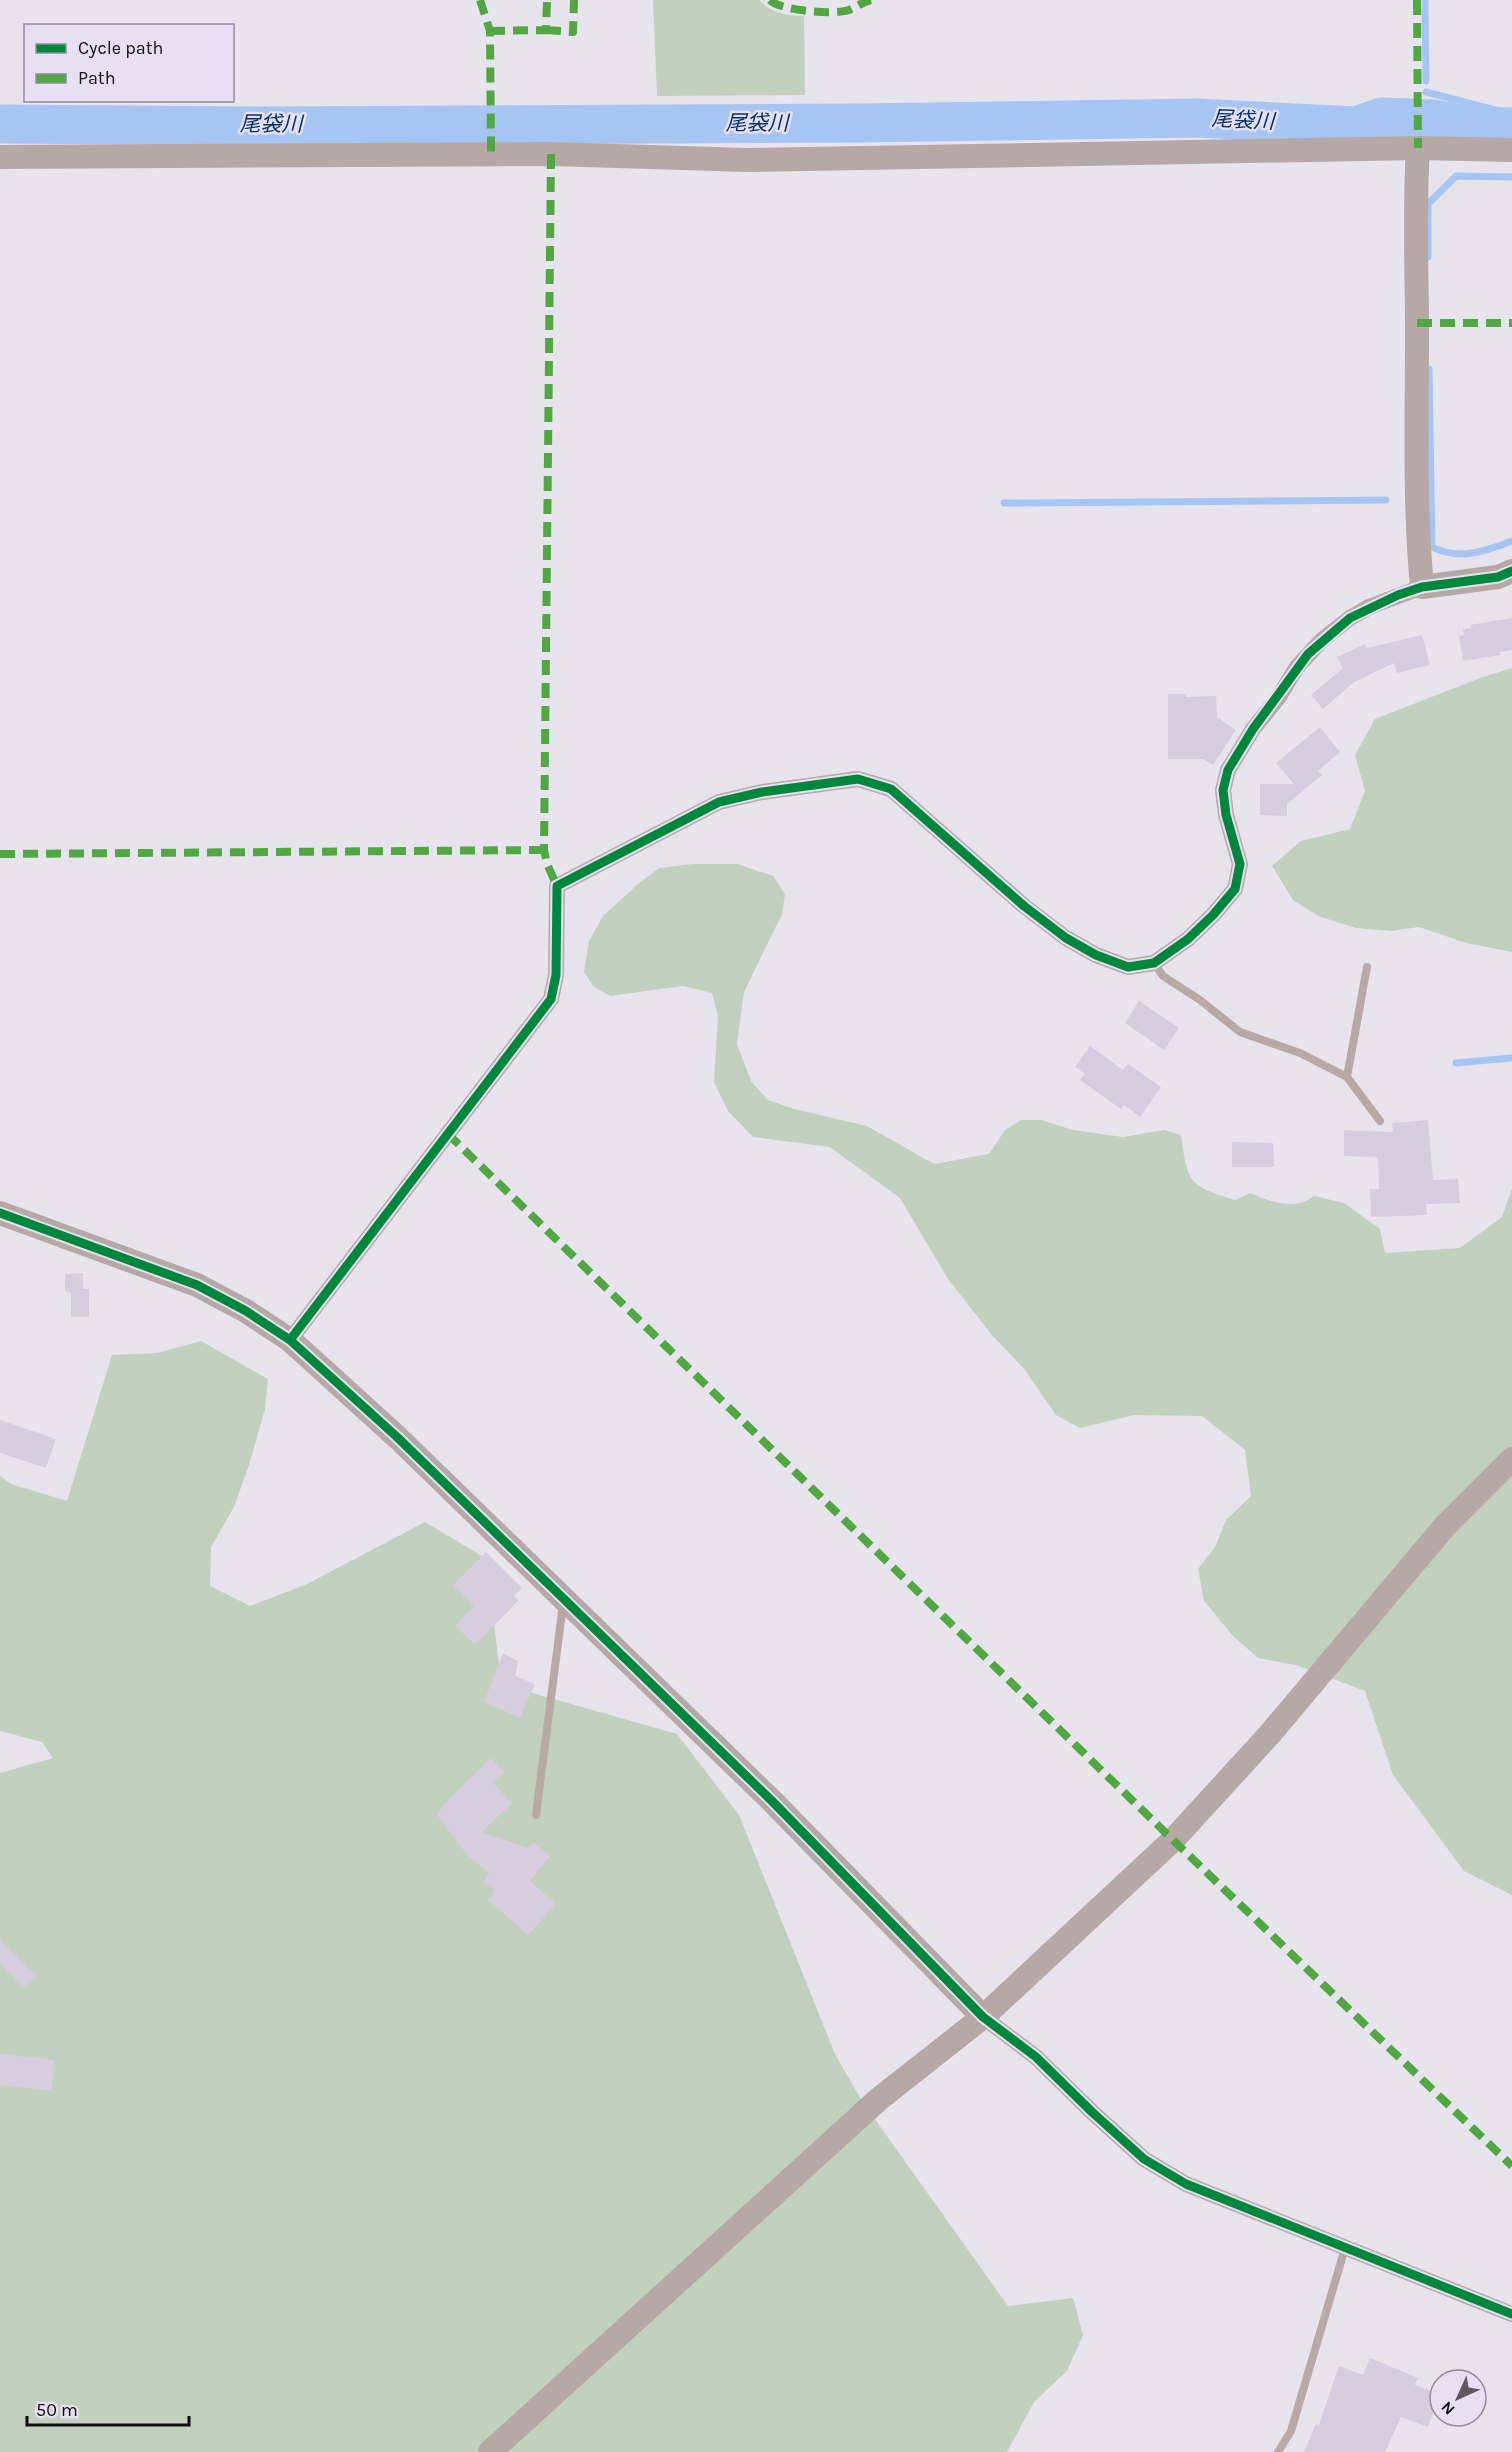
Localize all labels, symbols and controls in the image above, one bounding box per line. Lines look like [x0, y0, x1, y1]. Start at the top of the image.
legend [24, 24, 234, 102]
text: Cycle path [78, 37, 163, 59]
text: Path [78, 67, 116, 89]
water label: 尾袋川 [1211, 106, 1277, 134]
water label: 尾袋川 [726, 111, 790, 135]
water label: 尾袋川 [240, 112, 304, 136]
north arrow [1428, 2368, 1488, 2428]
scale bar [27, 2389, 189, 2427]
text: N [1437, 2397, 1459, 2419]
text: 50 m [36, 2399, 78, 2421]

